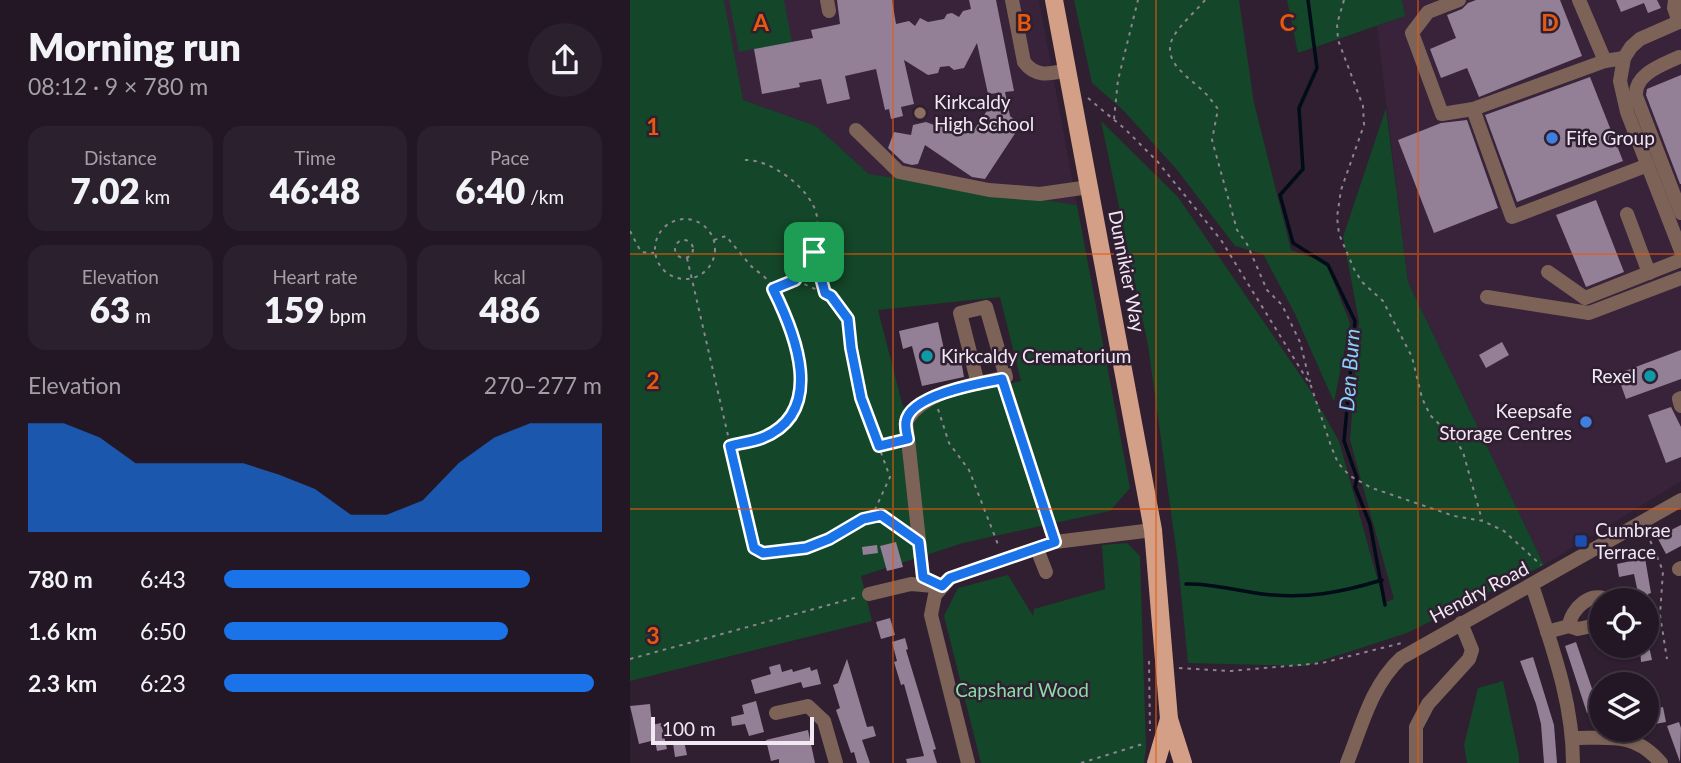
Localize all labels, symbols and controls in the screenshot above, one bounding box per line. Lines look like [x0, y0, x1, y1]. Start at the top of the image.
text: A [752, 8, 770, 36]
text: B [1016, 8, 1032, 36]
text: C [1279, 8, 1295, 36]
text: D [1541, 8, 1559, 36]
text: Morning run [28, 23, 241, 69]
button: share [528, 23, 602, 97]
text: 08:12 · 9 × 780 m [28, 72, 208, 100]
place label: Kirkcaldy High School [934, 90, 1034, 135]
marker: Kirkcaldy High School [912, 105, 928, 121]
text: 1 [646, 112, 660, 140]
place label: Fife Group [1566, 126, 1655, 149]
marker: Fife Group [1544, 130, 1560, 146]
text: Distance [84, 146, 157, 169]
text: Time [294, 146, 336, 169]
text: Pace [490, 146, 529, 169]
text: 7.02 [71, 169, 140, 211]
text: 46:48 [270, 169, 360, 211]
text: 6:40 [455, 169, 525, 211]
text: km [140, 185, 170, 208]
text: /km [525, 185, 564, 208]
street label: Dunnikier Way [1104, 208, 1151, 334]
pin [784, 222, 844, 282]
icon: arrive [795, 233, 833, 271]
text: Elevation [82, 265, 159, 288]
text: Heart rate [272, 265, 358, 288]
text: kcal [494, 265, 526, 288]
text: 63 [90, 288, 130, 330]
text: 159 [264, 288, 325, 330]
text: 486 [479, 288, 540, 330]
text: m [130, 304, 151, 327]
text: bpm [325, 304, 366, 327]
water label: Den Burn [1333, 328, 1364, 412]
place label: Kirkcaldy Crematorium [941, 344, 1131, 367]
marker: Kirkcaldy Crematorium [919, 348, 935, 364]
place label: Rexel [1591, 364, 1636, 387]
text: 2 [646, 366, 660, 394]
marker: Rexel [1642, 368, 1658, 384]
text: Elevation [28, 371, 121, 399]
text: 270–277 m [484, 371, 602, 399]
place label: Keepsafe Storage Centres [1439, 399, 1572, 444]
marker: Keepsafe Storage Centres [1578, 414, 1594, 430]
place label: Cumbrae Terrace [1595, 518, 1671, 563]
marker: Cumbrae Terrace [1573, 533, 1589, 549]
street label: Hendry Road [1425, 556, 1532, 627]
text: 780 m [28, 565, 93, 593]
text: 6:43 [140, 565, 186, 593]
map controls [1589, 588, 1659, 742]
button: locate [1589, 588, 1659, 658]
text: 1.6 km [28, 617, 97, 645]
text: 6:50 [140, 617, 186, 645]
text: 3 [646, 621, 660, 649]
text: 2.3 km [28, 669, 97, 697]
text: 6:23 [140, 669, 186, 697]
button: layers [1589, 672, 1659, 742]
park label: Capshard Wood [955, 678, 1089, 701]
scale bar [651, 714, 814, 746]
text: 100 m [662, 717, 716, 740]

